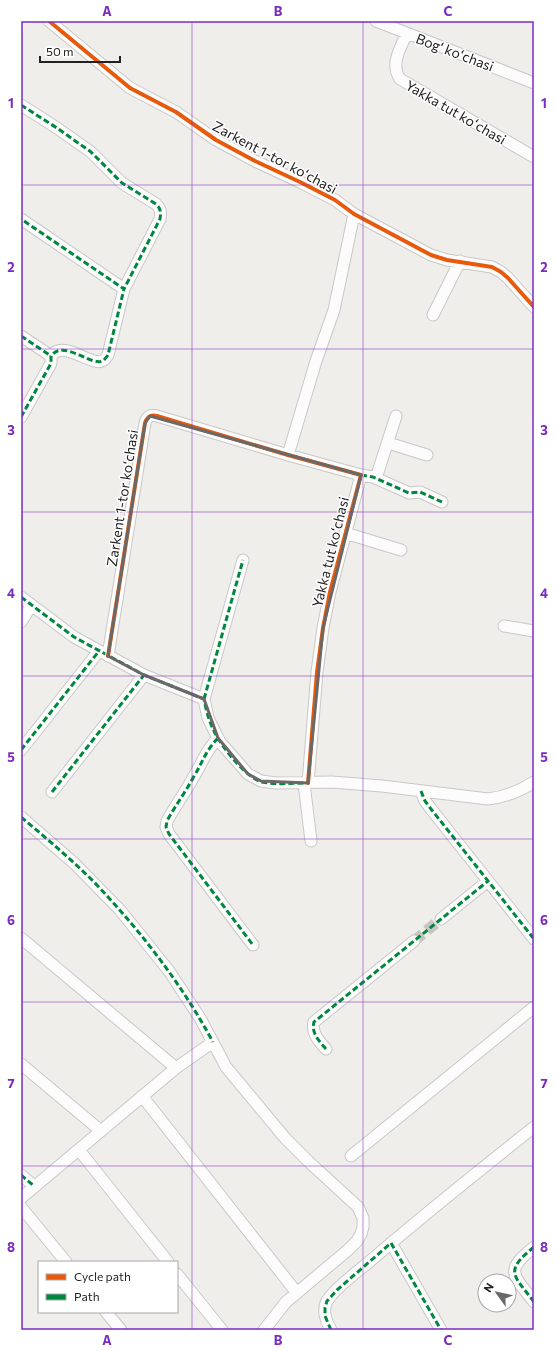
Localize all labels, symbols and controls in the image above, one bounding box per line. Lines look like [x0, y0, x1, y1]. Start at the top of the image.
text: A [102, 3, 112, 19]
text: B [274, 3, 283, 19]
text: C [444, 3, 453, 19]
street label: Bogʻ koʻchasi [414, 29, 496, 75]
scale bar [40, 38, 120, 64]
text: 50 m [46, 44, 74, 58]
street label: Yakka tut koʻchasi [403, 76, 509, 148]
text: 1 [8, 95, 14, 111]
text: 1 [541, 95, 547, 111]
street label: Zarkent 1-tor koʻchasi [210, 117, 340, 197]
text: 2 [7, 259, 15, 275]
text: 2 [540, 259, 548, 275]
text: 3 [7, 422, 15, 438]
text: 3 [540, 422, 548, 438]
street label: Zarkent 1-tor koʻchasi [103, 428, 141, 568]
street label: Yakka tut koʻchasi [308, 495, 352, 609]
text: 4 [7, 585, 15, 601]
text: 4 [540, 585, 548, 601]
text: 5 [7, 749, 15, 765]
text: 5 [540, 749, 548, 765]
text: 6 [7, 912, 15, 928]
text: 6 [540, 912, 548, 928]
text: 7 [7, 1075, 15, 1091]
text: 7 [540, 1075, 548, 1091]
text: 8 [7, 1239, 15, 1255]
text: 8 [540, 1239, 548, 1255]
legend [38, 1261, 178, 1313]
text: Cycle path [74, 1269, 131, 1283]
north arrow [477, 1273, 517, 1313]
text: N [480, 1280, 496, 1294]
text: Path [74, 1289, 100, 1303]
text: A [102, 1332, 112, 1348]
text: B [274, 1332, 283, 1348]
text: C [444, 1332, 453, 1348]

